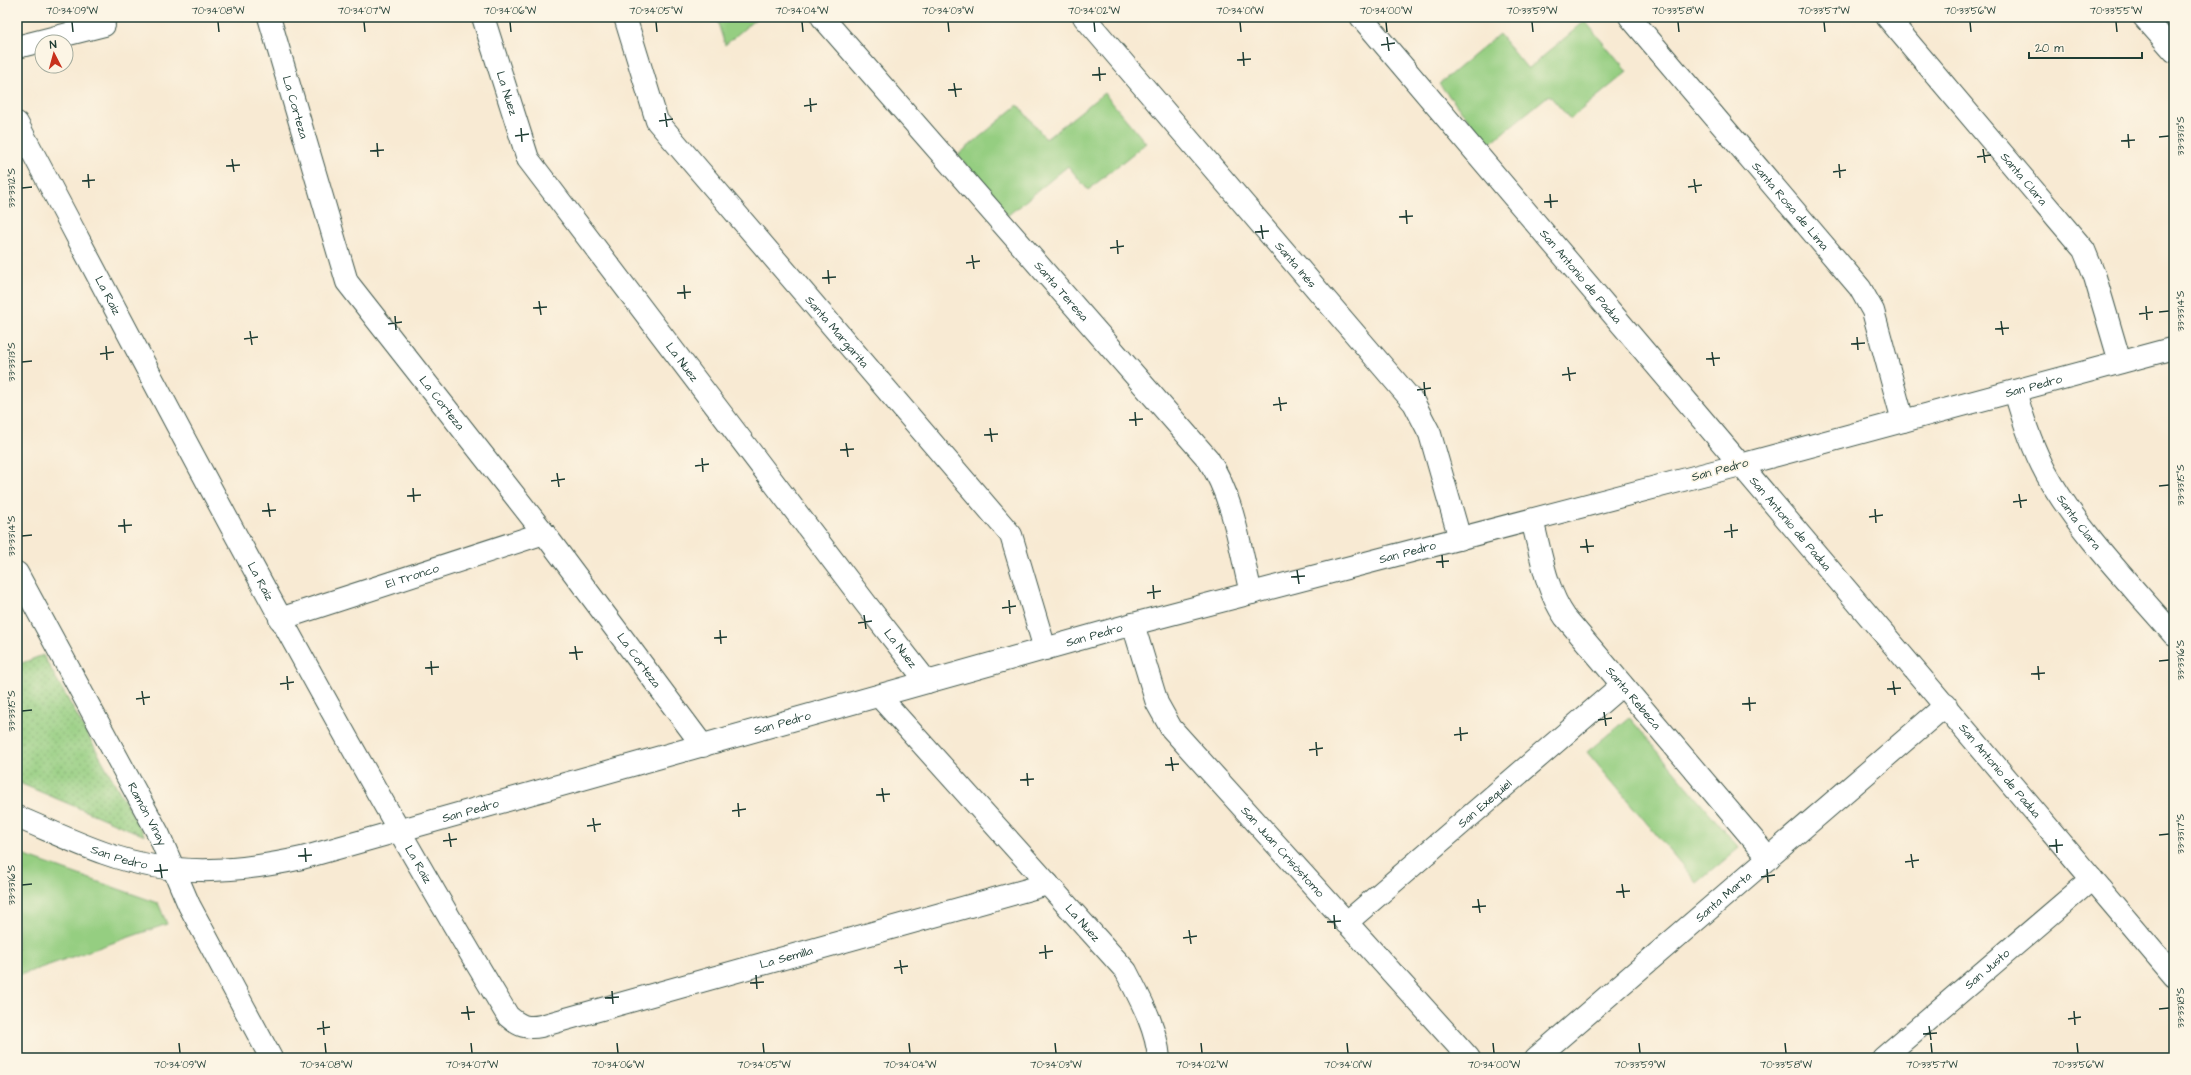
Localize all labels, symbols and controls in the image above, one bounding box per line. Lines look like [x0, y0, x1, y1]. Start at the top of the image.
text: 70°34'09"W [46, 4, 99, 18]
text: 70°34'08"W [192, 4, 245, 18]
text: 70°34'07"W [338, 4, 391, 18]
text: 70°34'06"W [484, 4, 537, 18]
text: 70°34'05"W [629, 4, 683, 18]
text: 70°34'04"W [775, 4, 829, 18]
text: 70°34'03"W [922, 4, 974, 18]
text: 70°34'02"W [1068, 4, 1121, 18]
text: 70°34'01"W [1216, 4, 1264, 18]
text: 70°34'00"W [1360, 4, 1413, 18]
text: 70°33'59"W [1507, 4, 1558, 18]
text: 70°33'58"W [1652, 4, 1704, 18]
text: 70°33'57"W [1798, 4, 1850, 18]
text: 70°33'56"W [1944, 4, 1996, 18]
text: 70°33'55"W [2090, 4, 2143, 18]
north arrow [34, 34, 74, 74]
scale bar [2029, 34, 2142, 60]
text: N [49, 37, 57, 52]
text: 20 m [2035, 40, 2064, 57]
street label: La Nuez [492, 69, 522, 117]
street label: La Corteza [278, 74, 313, 141]
text: 33°33'13"S [2174, 116, 2188, 156]
street label: Santa Clara [1996, 149, 2051, 209]
street label: Santa Rosa de Lima [1748, 158, 1833, 254]
text: 33°33'12"S [5, 167, 19, 208]
street label: San Antonio de Padua [1536, 225, 1626, 327]
street label: Santa Inés [1271, 238, 1320, 292]
street label: Santa Teresa [1030, 257, 1092, 325]
street label: La Raíz [91, 273, 125, 318]
text: 33°33'14"S [2174, 290, 2188, 332]
street label: Santa Margarita [801, 292, 873, 371]
street label: La Nuez [662, 339, 703, 385]
text: 33°33'13"S [5, 342, 19, 382]
street label: San Pedro [2003, 370, 2064, 402]
street label: La Corteza [415, 372, 469, 434]
street label: San Pedro [1690, 454, 1751, 486]
text: 33°33'15"S [2174, 464, 2188, 506]
street label: San Antonio de Padua [1745, 473, 1835, 574]
street label: Santa Clara [2053, 491, 2105, 553]
text: 33°33'14"S [5, 515, 19, 557]
street label: San Pedro [1377, 536, 1438, 568]
street label: La Raíz [243, 559, 278, 604]
street label: El Tronco [383, 559, 441, 593]
street label: San Pedro [1064, 619, 1125, 651]
street label: La Nuez [880, 625, 921, 671]
street label: La Corteza [613, 629, 665, 691]
text: 33°33'16"S [2174, 639, 2188, 680]
street label: Santa Rebeca [1602, 663, 1665, 733]
text: 33°33'15"S [5, 690, 19, 732]
street label: San Pedro [752, 707, 813, 739]
street label: San Antonio de Padua [1955, 720, 2045, 821]
street label: San Exequiel [1454, 775, 1515, 832]
street label: Ramón Vinay [123, 779, 171, 849]
street label: San Pedro [440, 794, 501, 827]
street label: San Juan Crisóstomo [1237, 802, 1329, 901]
text: 33°33'17"S [2174, 813, 2188, 854]
street label: San Pedro [89, 841, 149, 873]
street label: La Raíz [401, 842, 436, 887]
text: 33°33'16"S [5, 864, 19, 905]
street label: Santa Marta [1691, 868, 1755, 926]
street label: La Nuez [1061, 900, 1104, 945]
street label: La Semilla [758, 942, 815, 973]
street label: San Justo [1961, 944, 2014, 993]
text: 33°33'18"S [2174, 987, 2188, 1028]
text: 70°34'09"W [154, 1058, 207, 1072]
text: 70°34'08"W [300, 1058, 353, 1072]
text: 70°34'07"W [446, 1058, 499, 1072]
text: 70°34'06"W [592, 1058, 645, 1072]
text: 70°34'05"W [737, 1058, 791, 1072]
text: 70°34'04"W [883, 1058, 937, 1072]
text: 70°34'03"W [1030, 1058, 1082, 1072]
text: 70°34'02"W [1176, 1058, 1229, 1072]
text: 70°34'01"W [1324, 1058, 1372, 1072]
text: 70°34'00"W [1468, 1058, 1521, 1072]
text: 70°33'59"W [1615, 1058, 1666, 1072]
text: 70°33'58"W [1760, 1058, 1812, 1072]
text: 70°33'57"W [1906, 1058, 1958, 1072]
text: 70°33'56"W [2052, 1058, 2104, 1072]

